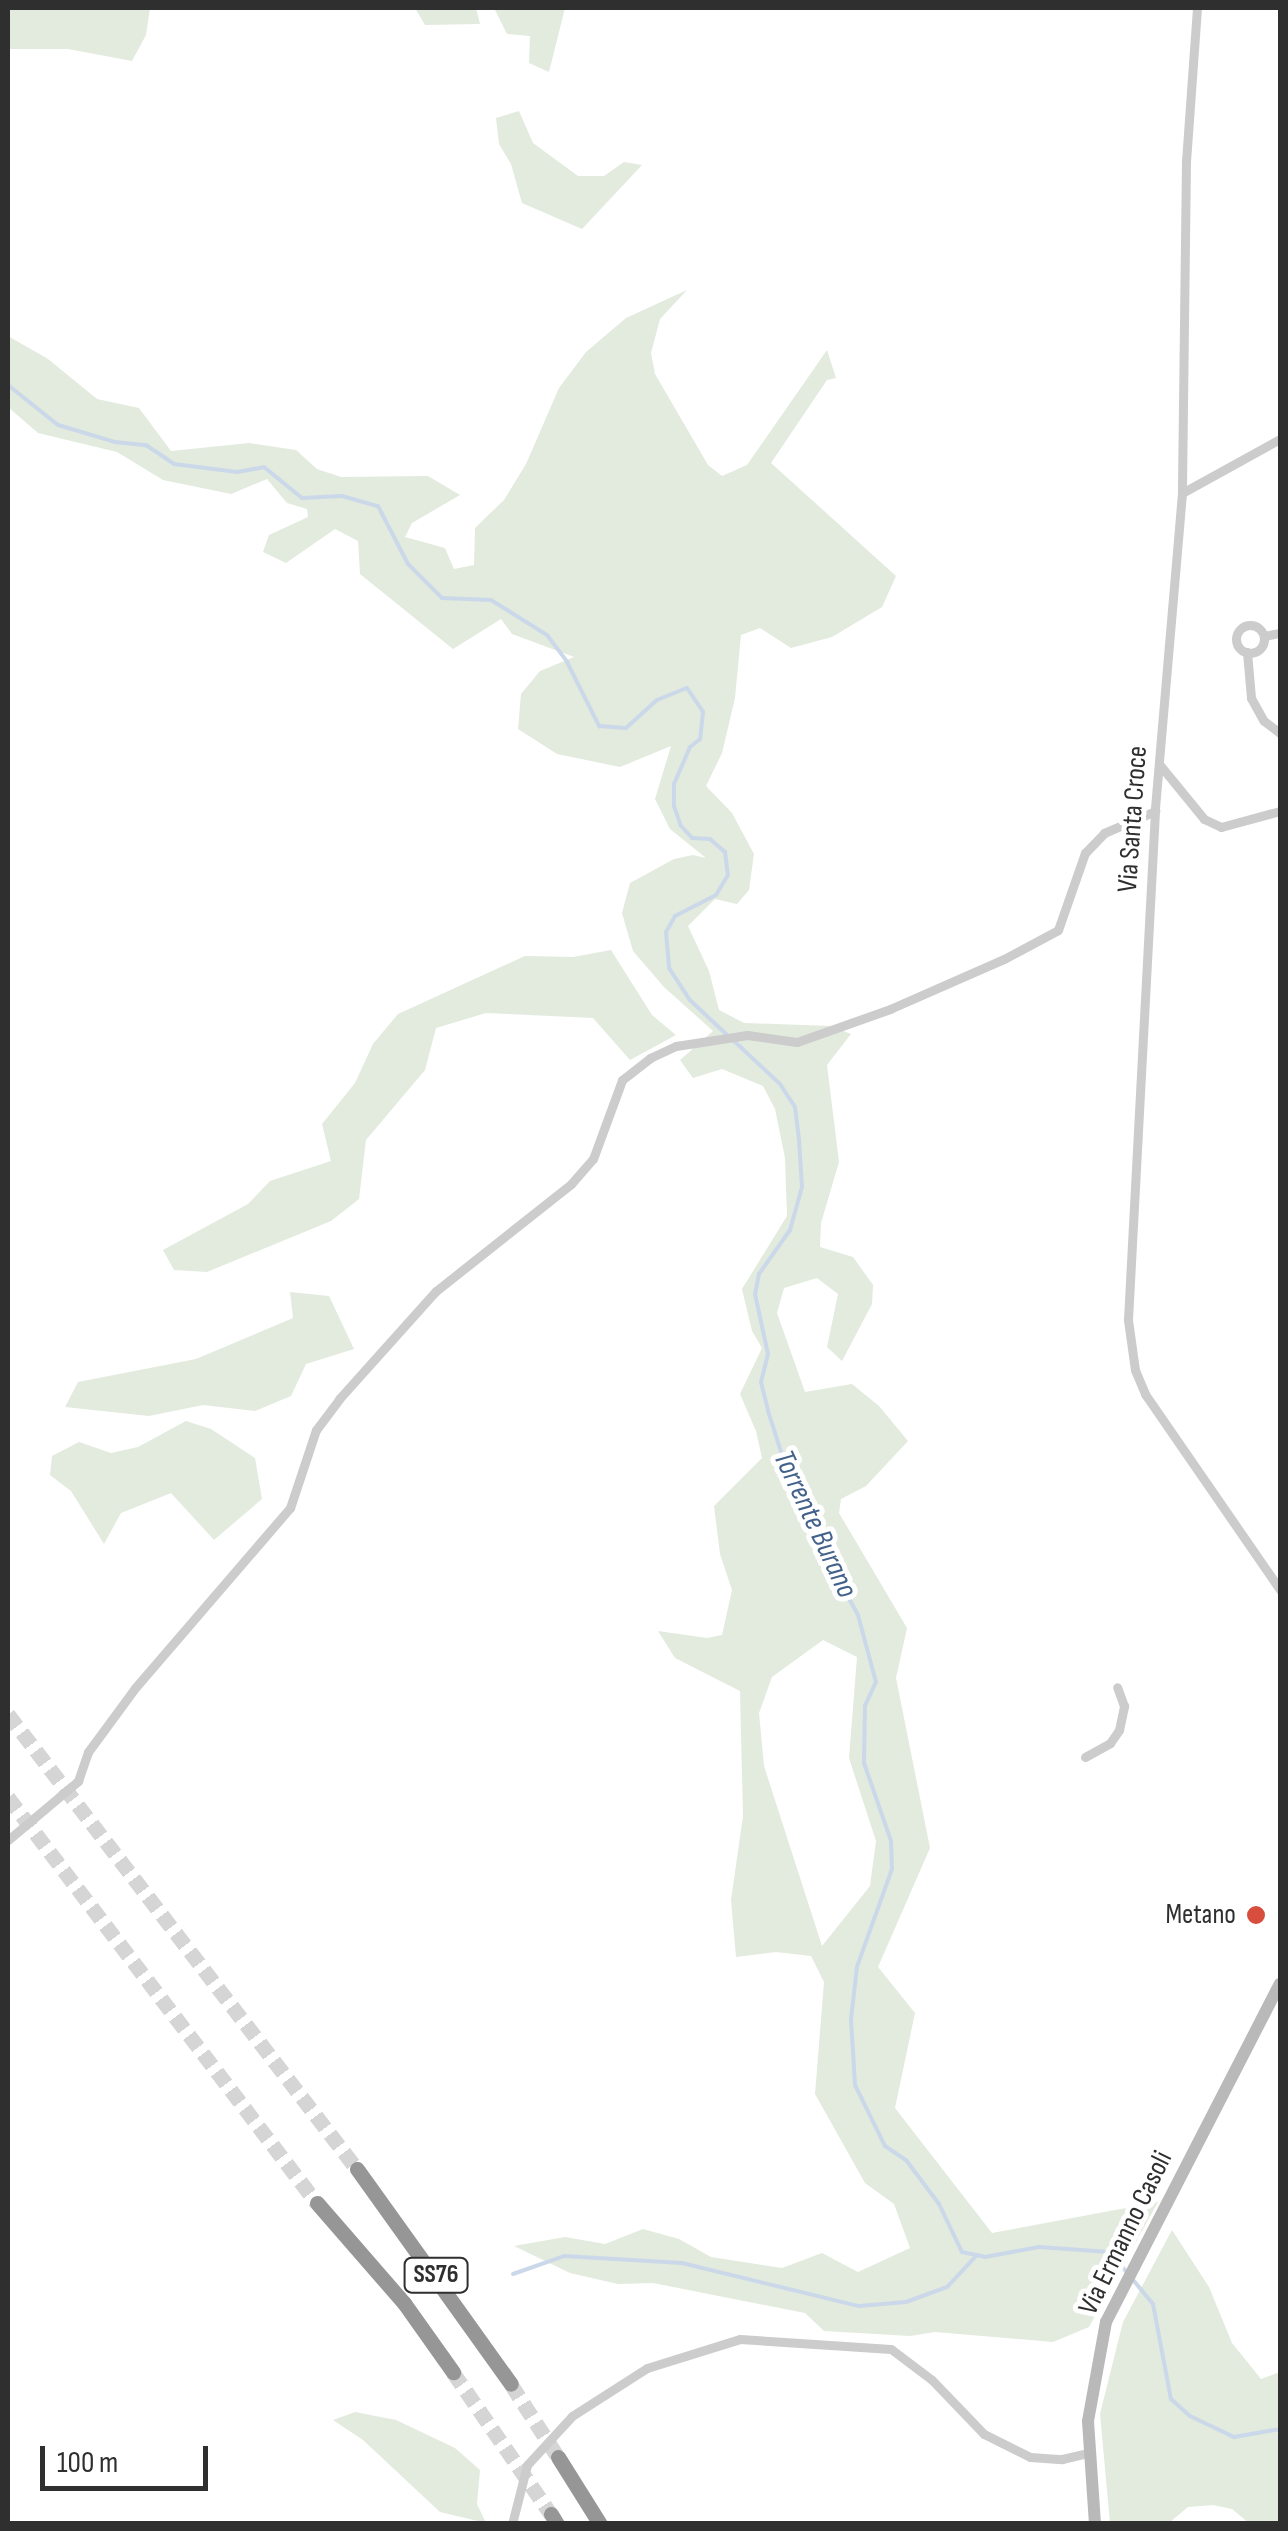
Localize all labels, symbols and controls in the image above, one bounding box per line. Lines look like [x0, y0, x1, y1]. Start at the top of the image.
street label: Via Santa Croce [1111, 745, 1155, 893]
water label: Torrente Burano [765, 1445, 865, 1603]
place label: Metano [1165, 1898, 1236, 1932]
marker: Metano [1245, 1904, 1267, 1926]
street label: Via Ermanno Casoli [1072, 2146, 1180, 2320]
road number: SS76 [404, 2255, 468, 2295]
scale bar [45, 2426, 212, 2488]
text: 100 m [57, 2445, 118, 2481]

